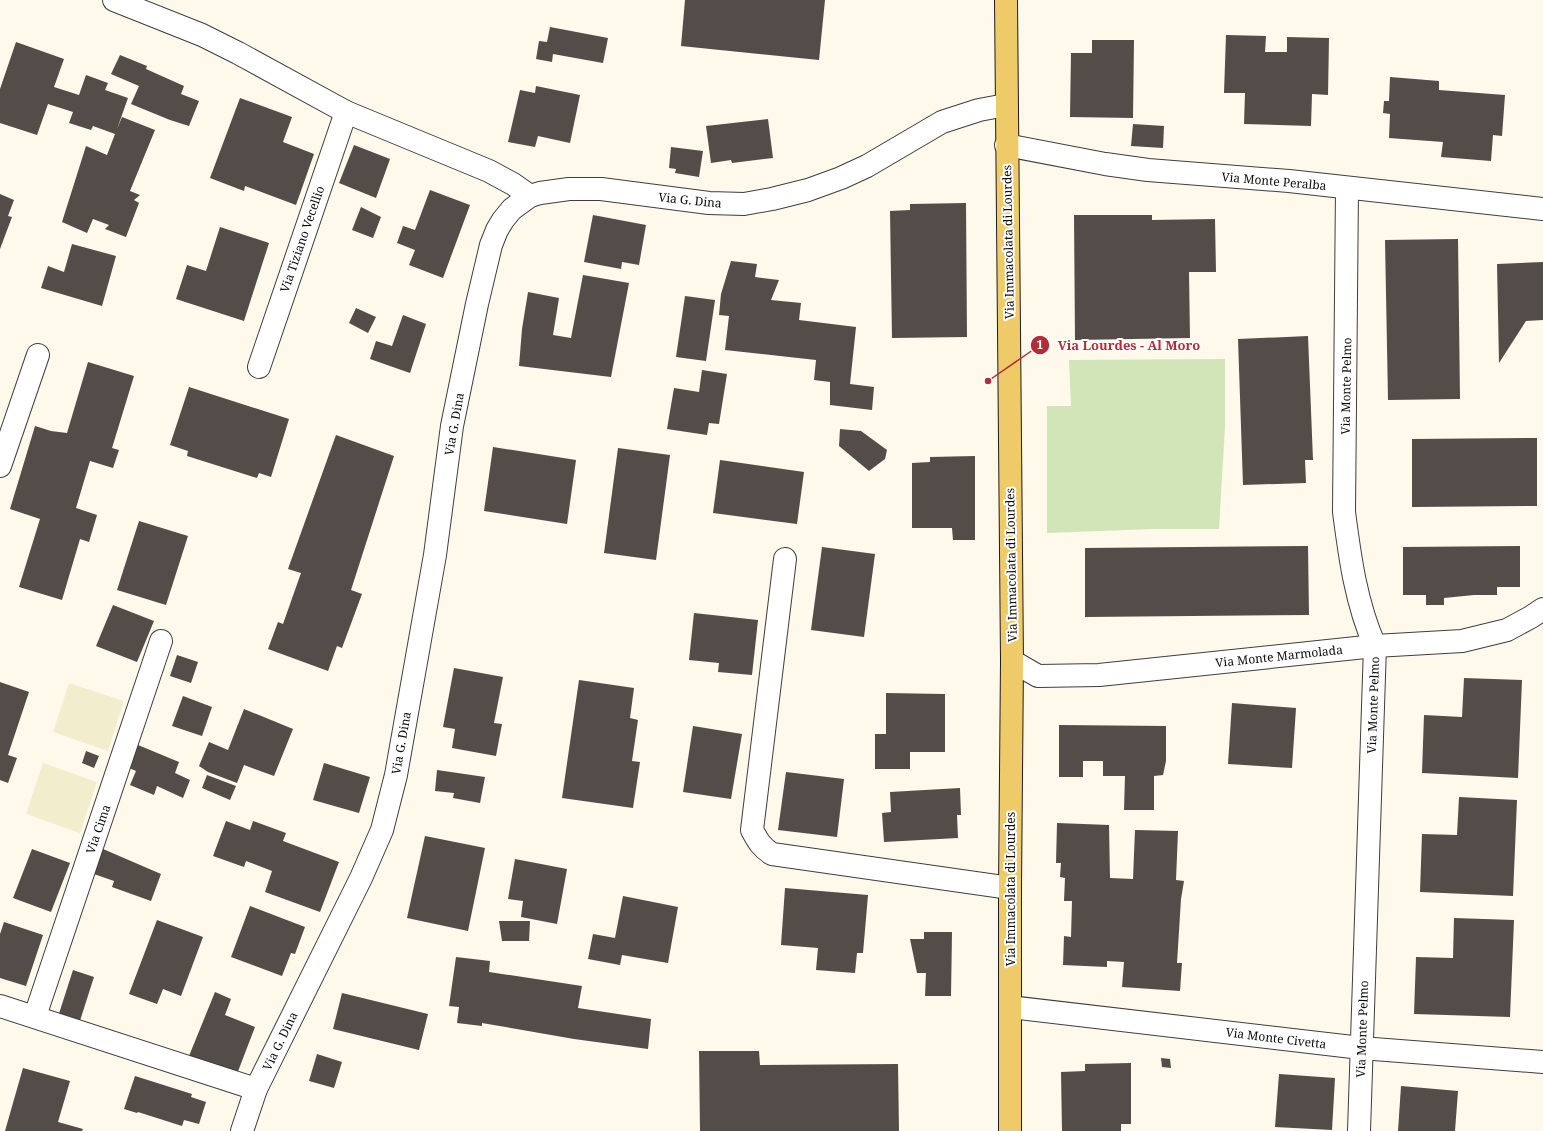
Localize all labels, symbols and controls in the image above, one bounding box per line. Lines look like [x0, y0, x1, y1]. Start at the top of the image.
street label: Via Immacolata di Lourdes [998, 165, 1018, 319]
street label: Via Monte Peralba [1221, 168, 1327, 194]
street label: Via Tiziano Vecellio [276, 183, 328, 295]
street label: Via G. Dina [657, 188, 723, 212]
callout: Via Lourdes - Al Moro [1030, 333, 1208, 358]
text: 1 [1037, 336, 1044, 353]
text: Via Lourdes - Al Moro [1058, 336, 1200, 354]
street label: Via Monte Pelmo [1337, 337, 1355, 435]
street label: Via G. Dina [440, 391, 468, 457]
street label: Via Immacolata di Lourdes [1001, 488, 1021, 642]
street label: Via Monte Marmolada [1214, 641, 1344, 671]
street label: Via Monte Pelmo [1363, 656, 1383, 754]
street label: Via G. Dina [387, 710, 415, 776]
street label: Via Cima [82, 802, 114, 856]
street label: Via Immacolata di Lourdes [1002, 812, 1019, 966]
street label: Via Monte Pelmo [1352, 980, 1372, 1078]
street label: Via G. Dina [258, 1008, 302, 1073]
street label: Via Monte Civetta [1225, 1023, 1328, 1053]

